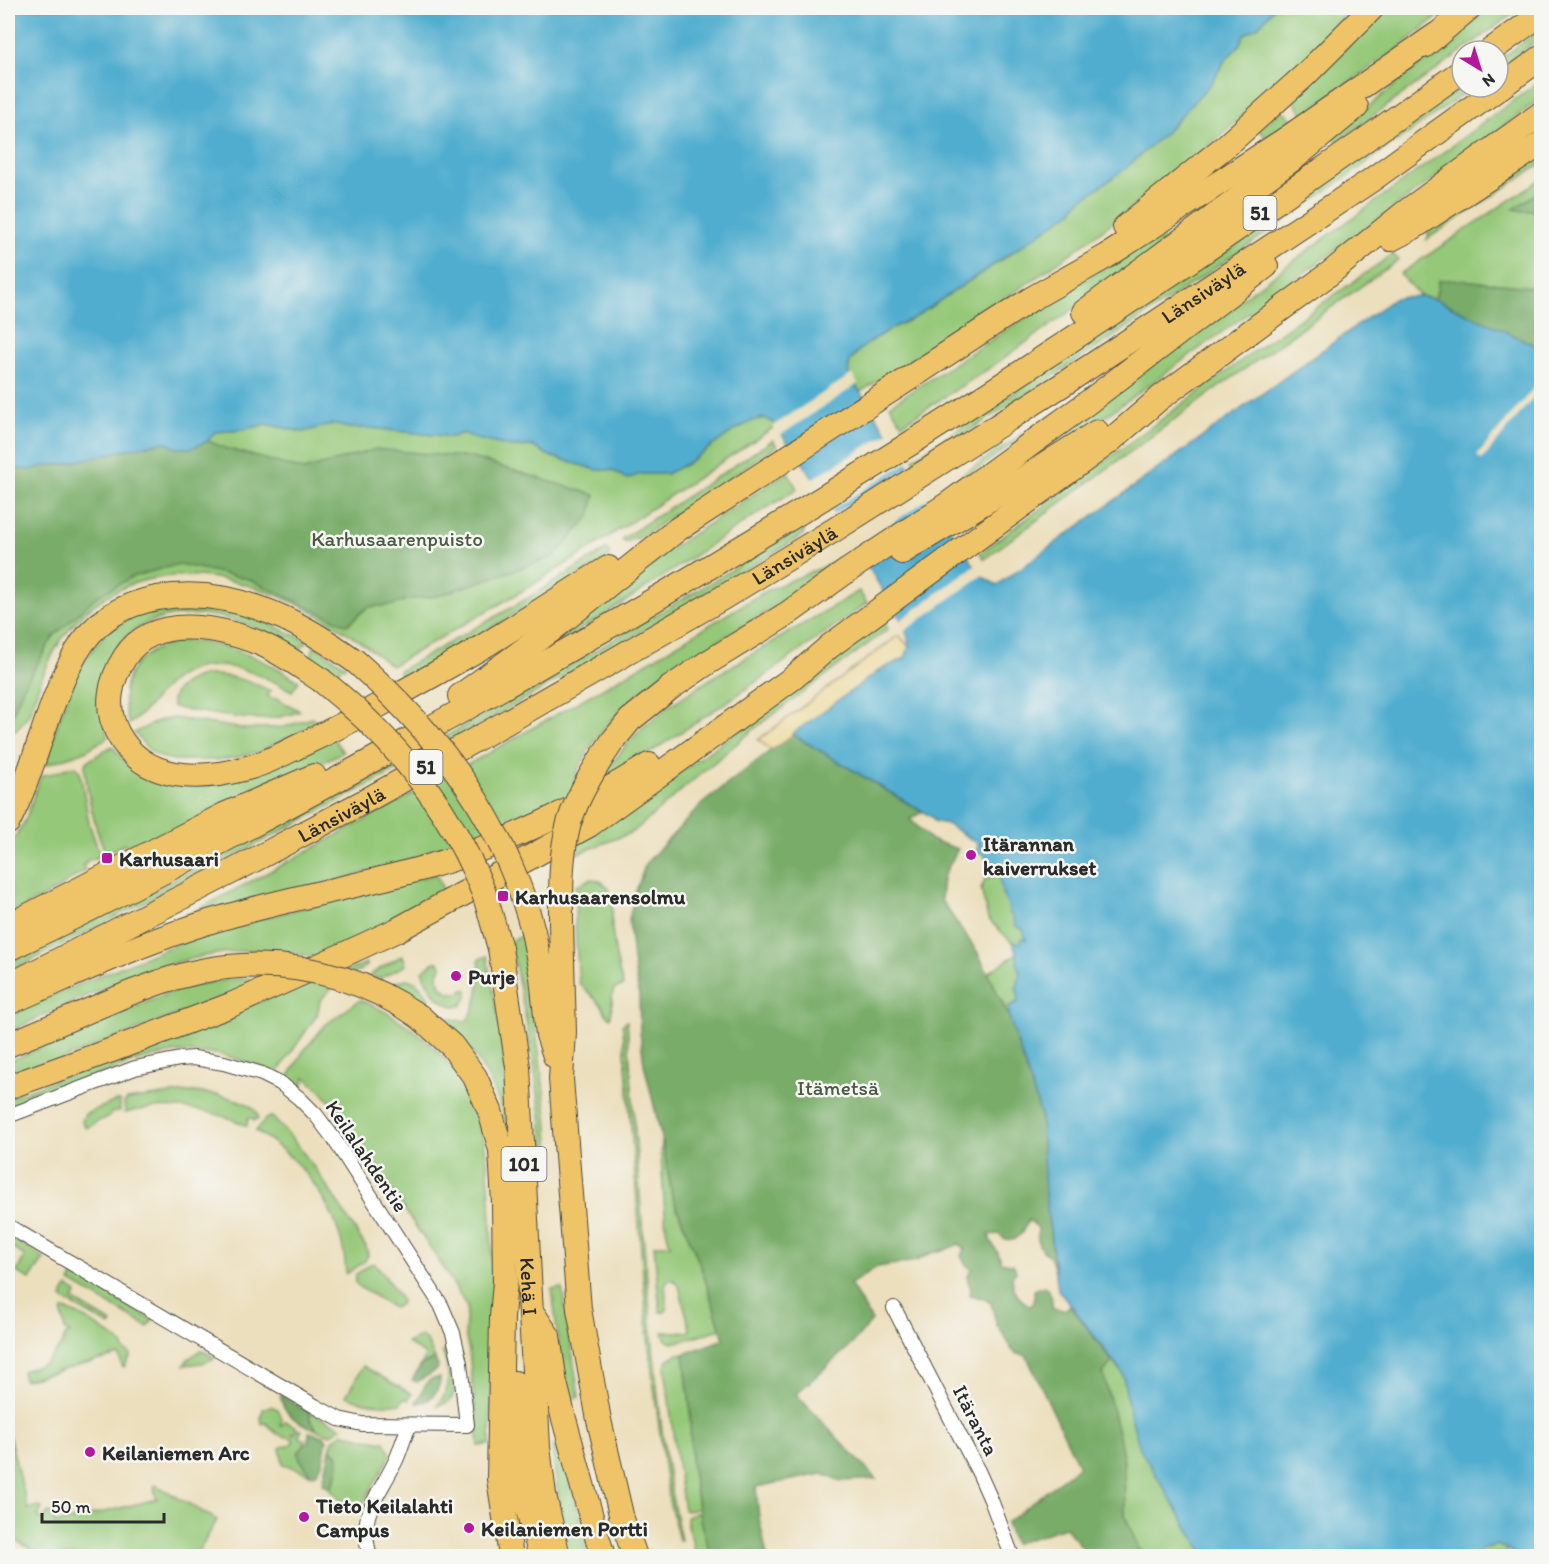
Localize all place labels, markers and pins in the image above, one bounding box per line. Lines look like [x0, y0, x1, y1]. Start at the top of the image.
place label: Itärannan kaiverrukset [983, 831, 1096, 880]
place label: Karhusaari [119, 846, 219, 871]
marker: Itärannan kaiverrukset [964, 848, 978, 862]
marker: Karhusaari [100, 851, 114, 865]
place label: Karhusaarensolmu [515, 884, 686, 909]
marker: Karhusaarensolmu [496, 889, 510, 903]
place label: Purje [468, 964, 515, 990]
marker: Purje [449, 969, 463, 983]
place label: Keilaniemen Arc [102, 1440, 250, 1465]
marker: Keilaniemen Arc [83, 1445, 97, 1459]
place label: Tieto Keilalahti Campus [315, 1493, 453, 1543]
marker: Tieto Keilalahti Campus [297, 1510, 311, 1524]
place label: Keilaniemen Portti [481, 1516, 648, 1541]
marker: Keilaniemen Portti [462, 1521, 476, 1535]

